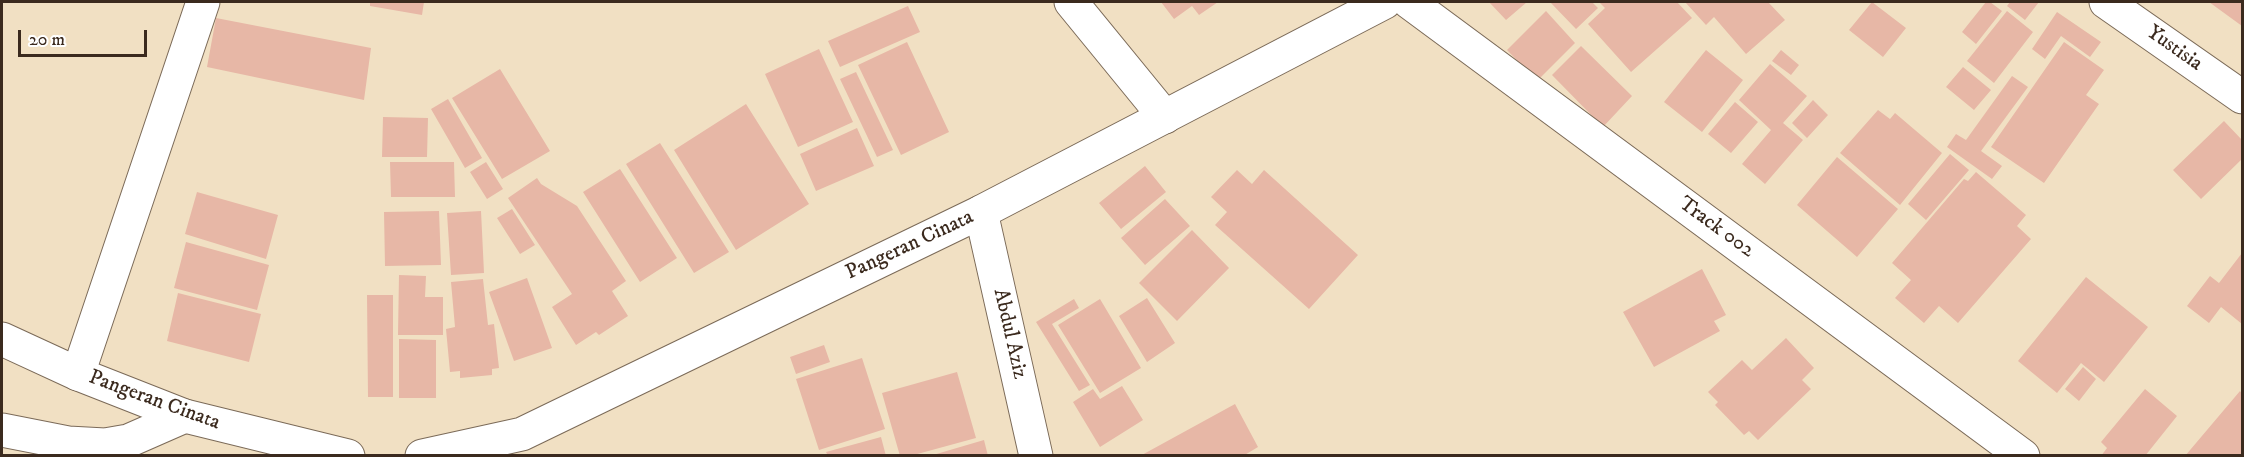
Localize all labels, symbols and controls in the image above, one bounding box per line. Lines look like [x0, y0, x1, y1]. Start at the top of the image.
scale bar [21, 18, 150, 56]
street label: Yustisia [2141, 21, 2207, 77]
text: 20 m [29, 29, 65, 51]
street label: Track 002 [1673, 192, 1759, 264]
street label: Pangeran Cinata [842, 205, 978, 287]
street label: Abdul Aziz [986, 287, 1032, 381]
street label: Pangeran Cinata [85, 366, 223, 436]

